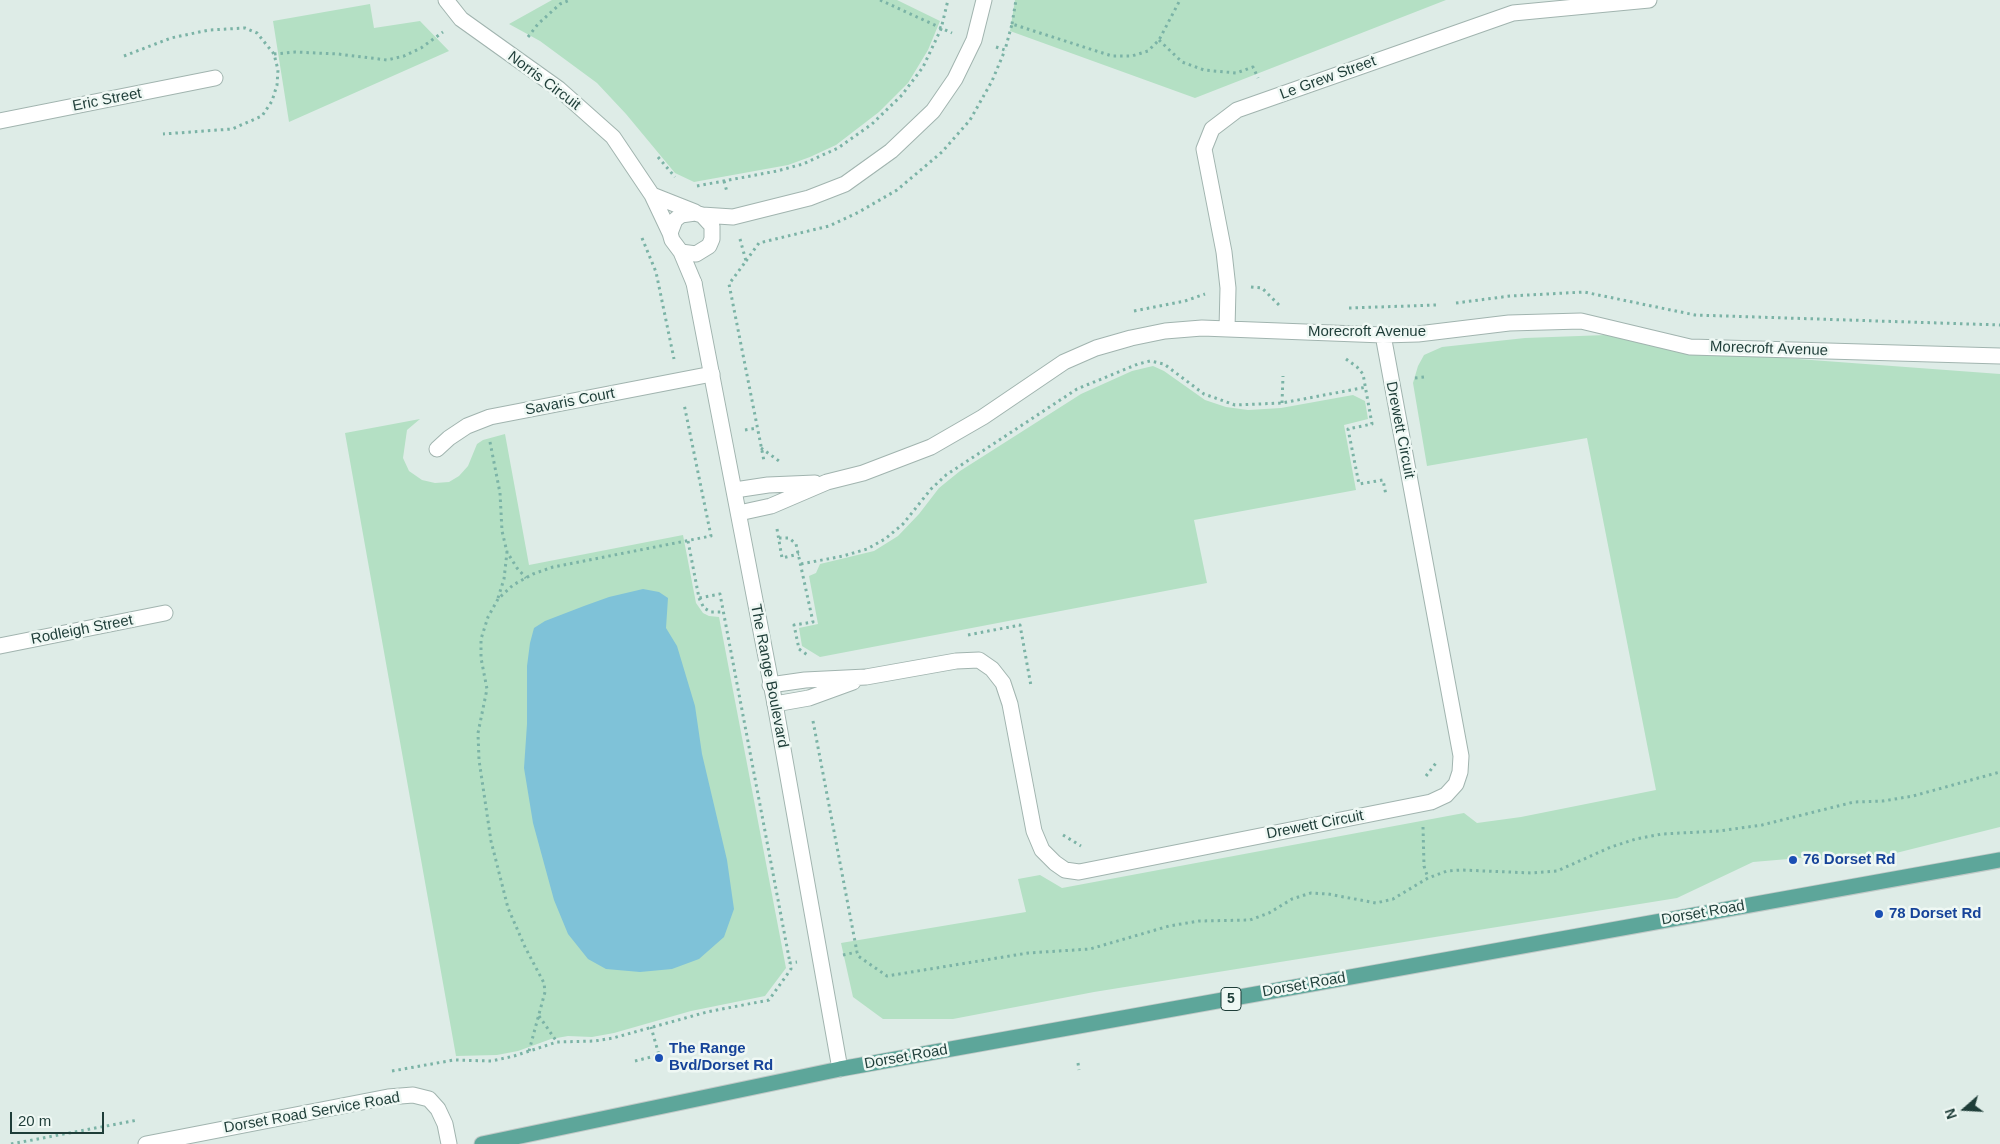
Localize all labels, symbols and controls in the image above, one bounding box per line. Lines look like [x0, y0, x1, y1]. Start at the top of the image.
street label: Norris Circuit [504, 48, 584, 114]
street label: Le Grew Street [1278, 52, 1378, 104]
street label: Eric Street [71, 84, 143, 116]
street label: Morecroft Avenue [1308, 323, 1426, 341]
street label: Morecroft Avenue [1710, 338, 1828, 360]
street label: Drewett Circuit [1382, 380, 1418, 480]
street label: Savaris Court [524, 384, 616, 420]
street label: The Range Boulevard [746, 603, 792, 749]
street label: Rodleigh Street [30, 611, 134, 649]
street label: Drewett Circuit [1265, 807, 1365, 843]
place label: 76 Dorset Rd [1803, 851, 1896, 869]
marker: 76 Dorset Rd [1787, 854, 1799, 866]
street label: Dorset Road [1660, 897, 1746, 929]
place label: 78 Dorset Rd [1889, 905, 1982, 923]
marker: 78 Dorset Rd [1873, 908, 1885, 920]
street label: Dorset Road [1261, 969, 1347, 1001]
road number: 5 [1221, 988, 1241, 1011]
place label: The Range Bvd/Dorset Rd [669, 1040, 773, 1075]
street label: Dorset Road [863, 1041, 949, 1073]
marker: The Range Bvd/Dorset Rd [653, 1052, 665, 1064]
north arrow [1940, 1084, 1990, 1134]
street label: Dorset Road Service Road [223, 1089, 401, 1137]
scale bar [12, 1102, 106, 1134]
text: N [1942, 1106, 1960, 1121]
text: 20 m [18, 1112, 51, 1129]

